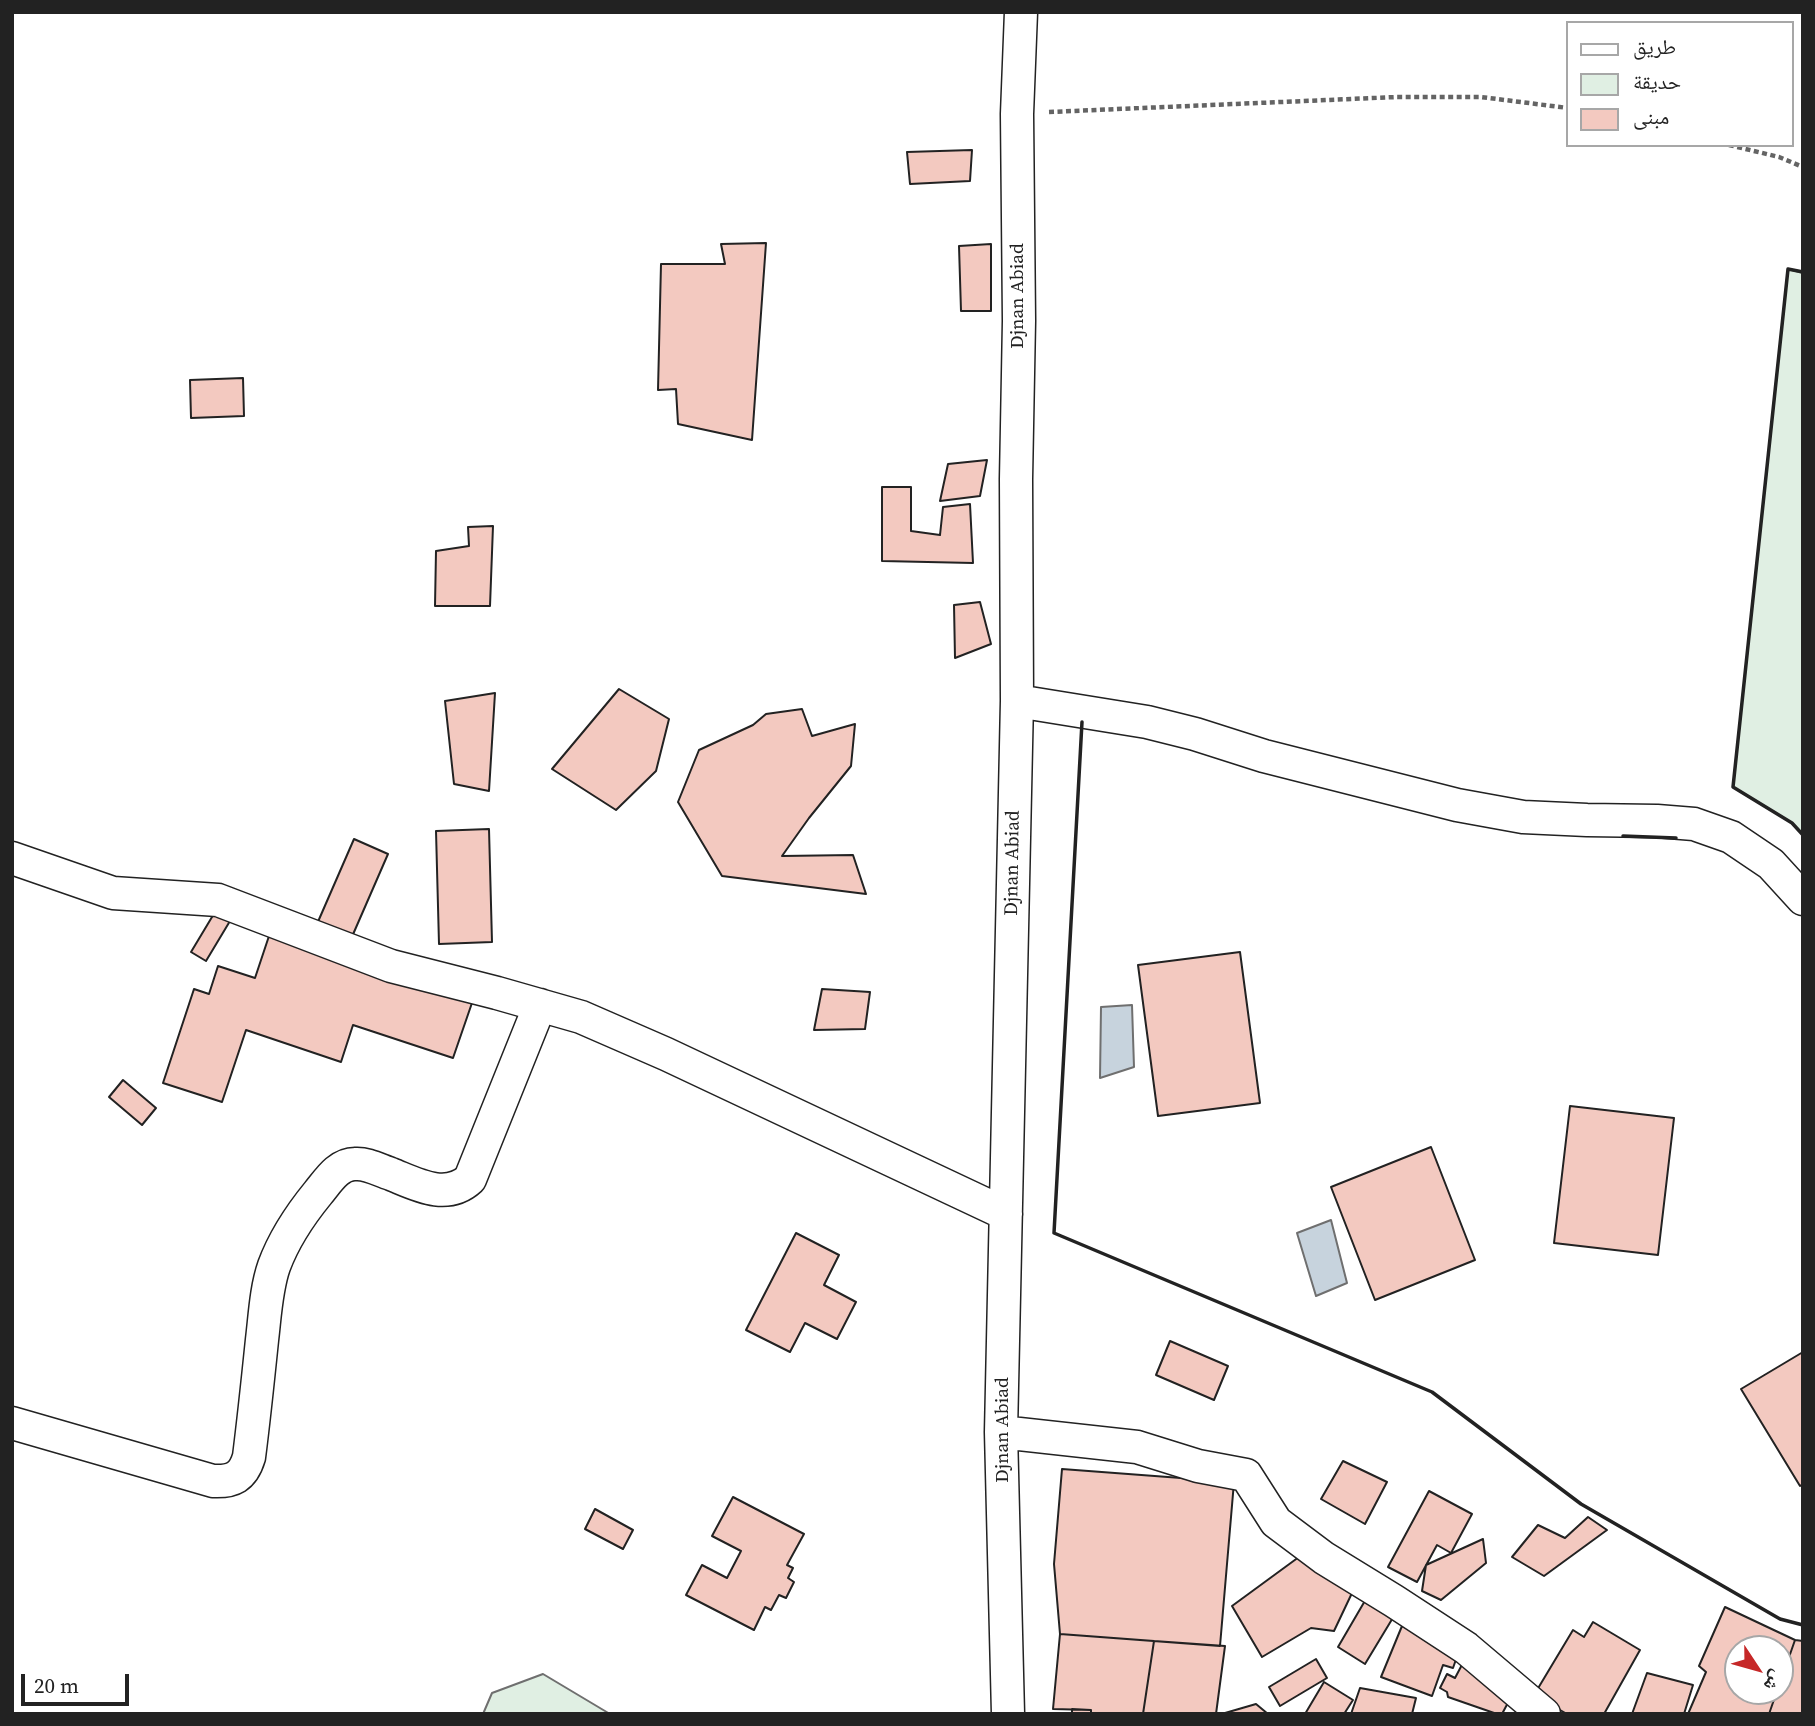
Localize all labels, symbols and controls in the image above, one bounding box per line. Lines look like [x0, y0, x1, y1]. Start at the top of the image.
legend [1566, 21, 1794, 147]
text: طريق [1633, 32, 1676, 61]
text: حديقة [1633, 67, 1681, 96]
text: مبنى [1633, 102, 1669, 131]
street label: Djnan Abiad [1007, 243, 1029, 349]
street label: Djnan Abiad [1001, 810, 1025, 916]
street label: Djnan Abiad [992, 1377, 1014, 1483]
north arrow [1724, 1635, 1794, 1705]
scale bar [24, 1660, 133, 1704]
text: ش [1758, 1665, 1791, 1697]
text: 20 m [34, 1671, 79, 1700]

